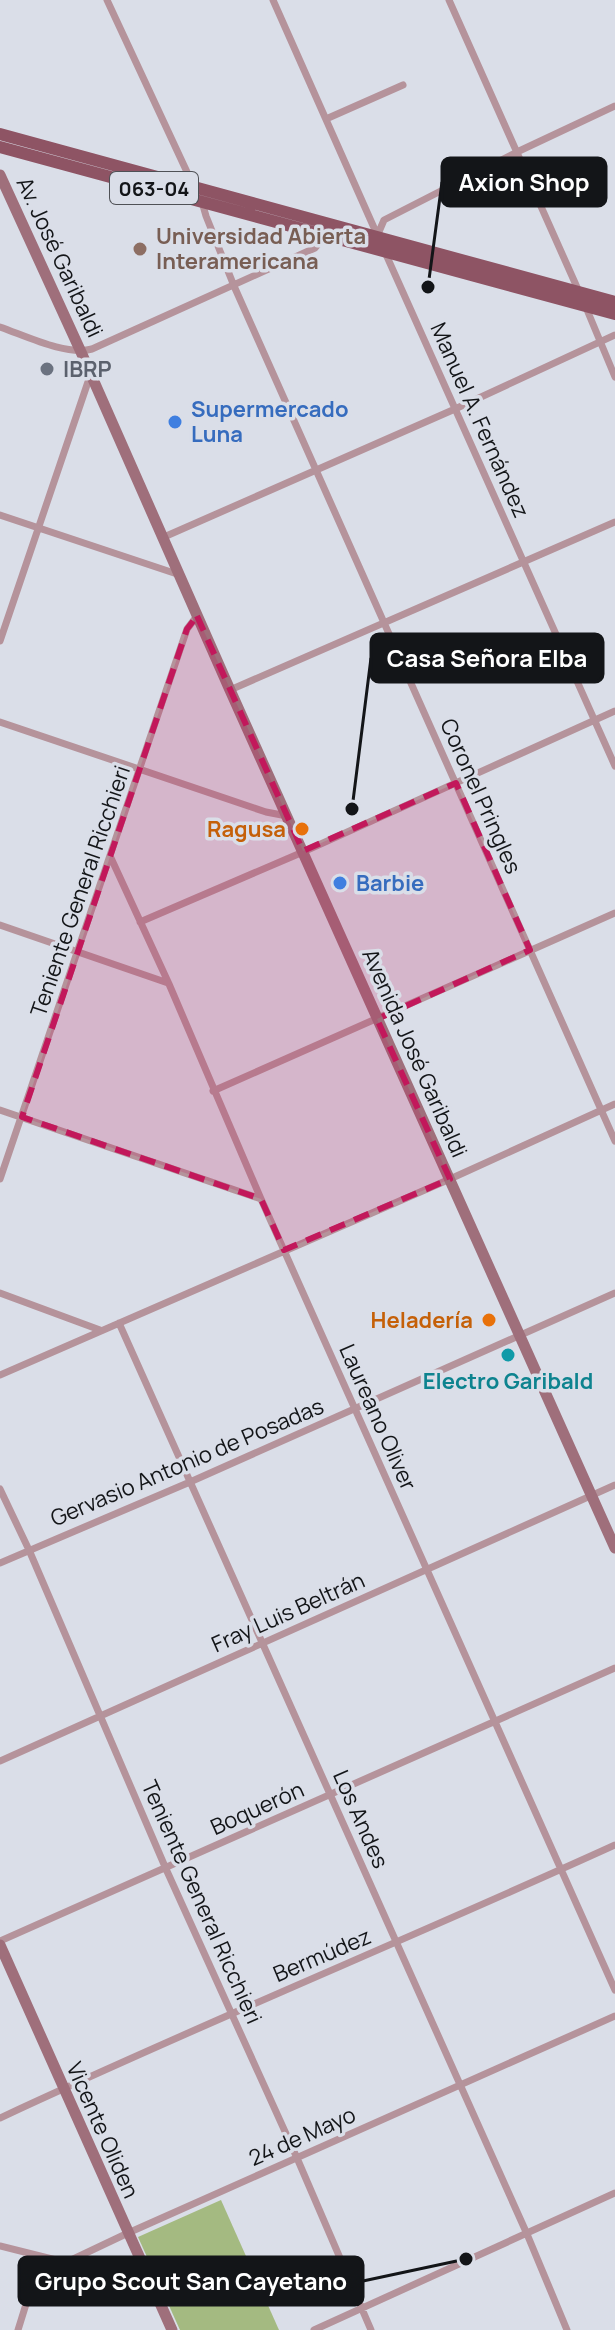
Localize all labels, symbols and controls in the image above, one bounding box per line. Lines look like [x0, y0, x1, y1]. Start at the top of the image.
callout: Axion Shop [442, 158, 606, 206]
text: Axion Shop [458, 165, 590, 198]
street label: Av. José Garibaldi [10, 172, 110, 342]
road number: 063-04 [110, 172, 198, 204]
place label: Universidad Abierta Interamericana [156, 221, 366, 276]
marker: Universidad Abierta Interamericana [131, 240, 149, 258]
street label: Manuel A. Fernández [423, 318, 537, 522]
place label: IBRP [63, 354, 112, 384]
marker: IBRP [38, 360, 56, 378]
place label: Supermercado Luna [191, 394, 349, 449]
marker: Supermercado Luna [166, 413, 184, 431]
callout: Casa Señora Elba [371, 634, 603, 682]
text: Casa Señora Elba [387, 641, 587, 674]
street label: Coronel Pringles [433, 714, 529, 878]
street label: Teniente General Ricchieri [23, 761, 137, 1021]
place label: Ragusa [207, 814, 286, 844]
marker: Ragusa [293, 820, 311, 838]
place label: Barbie [356, 868, 424, 898]
marker: Barbie [331, 874, 349, 892]
street label: Avenida José Garibaldi [355, 944, 475, 1162]
place label: Heladería [371, 1305, 473, 1335]
marker: Heladería [480, 1311, 498, 1329]
street label: Laureano Oliver [332, 1339, 424, 1495]
marker: Electro Garibald [499, 1346, 517, 1364]
place label: Electro Garibald [423, 1366, 593, 1396]
street label: Gervasio Antonio de Posadas [46, 1391, 328, 1533]
street label: Fray Luis Beltrán [207, 1565, 369, 1659]
street label: Los Andes [326, 1765, 396, 1873]
street label: Boquerón [206, 1774, 308, 1842]
street label: Teniente General Ricchieri [135, 1775, 269, 2029]
street label: Bermúdez [268, 1921, 376, 1989]
street label: Vicente Oliden [60, 2057, 146, 2203]
street label: 24 de Mayo [244, 2099, 360, 2173]
callout: Grupo Scout San Cayetano [19, 2257, 363, 2305]
text: Grupo Scout San Cayetano [35, 2264, 347, 2297]

